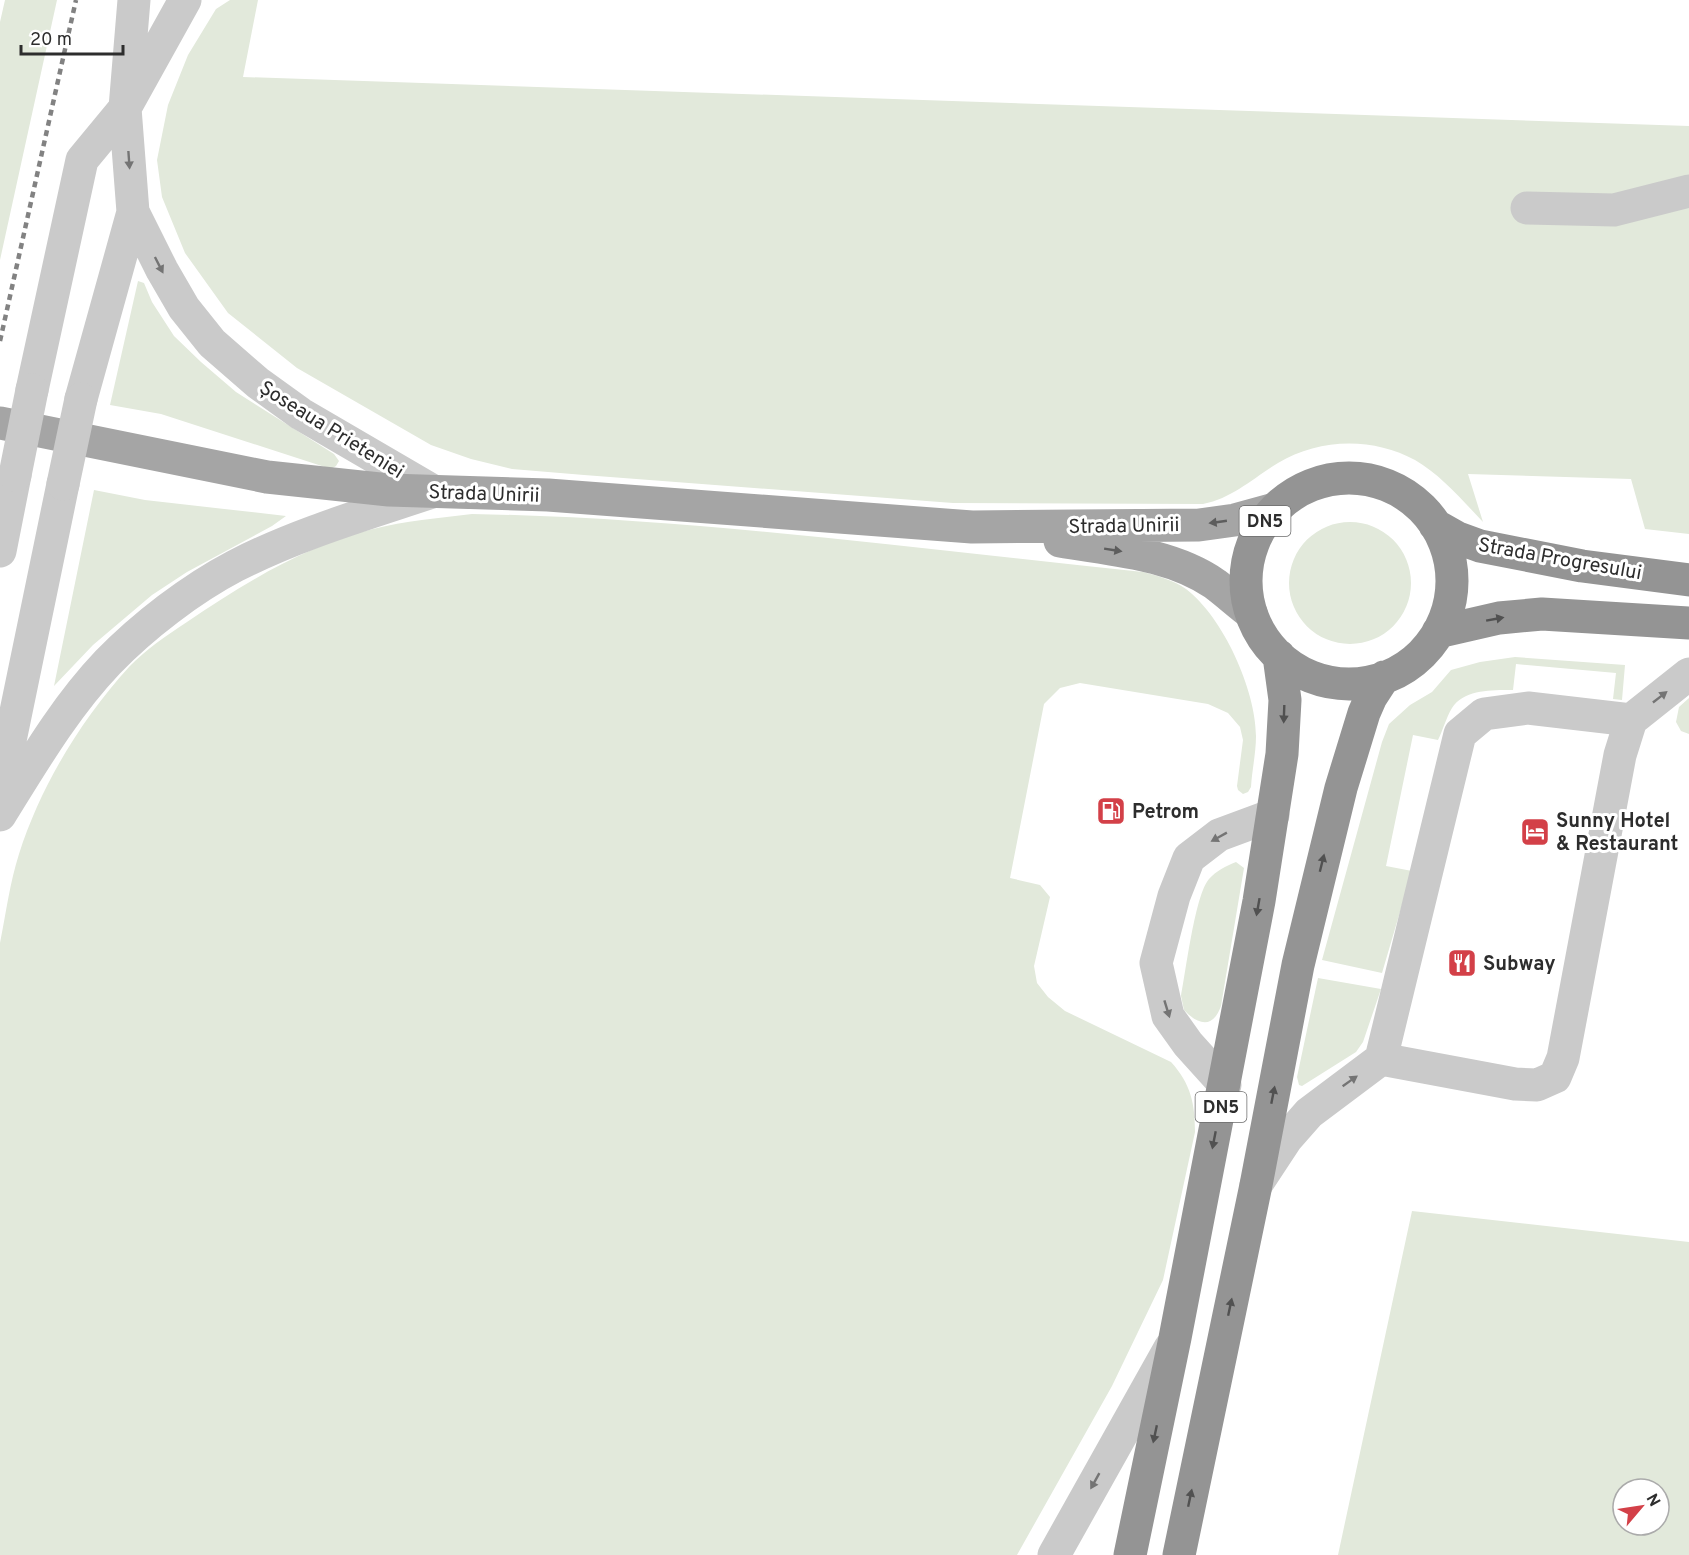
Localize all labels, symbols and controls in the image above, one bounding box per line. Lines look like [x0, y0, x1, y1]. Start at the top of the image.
scale bar [21, 18, 123, 56]
text: 20 m [30, 29, 72, 52]
one-way arrow [124, 150, 134, 169]
one-way arrow [154, 256, 164, 273]
street label: Șoseaua Prieteniei [254, 376, 408, 486]
street label: Strada Unirii [428, 480, 540, 510]
road number: DN5 [1240, 506, 1290, 536]
street label: Strada Unirii [1068, 513, 1180, 541]
one-way arrow [1208, 518, 1227, 527]
street label: Strada Progresului [1476, 533, 1644, 587]
one-way arrow [1103, 546, 1122, 555]
one-way arrow [1486, 614, 1505, 623]
one-way arrow [1652, 690, 1668, 703]
one-way arrow [1279, 705, 1289, 724]
fuel station icon: Petrom [1095, 795, 1127, 827]
place label: Petrom [1132, 800, 1199, 826]
place label: Sunny Hotel & Restaurant [1556, 809, 1679, 858]
hotel icon: Sunny Hotel & Restaurant [1519, 816, 1551, 848]
one-way arrow [1210, 832, 1227, 842]
one-way arrow [1318, 854, 1328, 873]
one-way arrow [1253, 898, 1262, 917]
restaurant icon: Subway [1446, 947, 1478, 979]
place label: Subway [1483, 952, 1556, 978]
one-way arrow [1163, 1000, 1172, 1018]
one-way arrow [1342, 1075, 1358, 1087]
one-way arrow [1269, 1085, 1278, 1104]
road number: DN5 [1196, 1092, 1246, 1122]
one-way arrow [1209, 1131, 1218, 1150]
one-way arrow [1226, 1298, 1236, 1316]
one-way arrow [1150, 1425, 1159, 1444]
one-way arrow [1090, 1473, 1100, 1490]
north arrow [1611, 1477, 1671, 1537]
one-way arrow [1186, 1488, 1196, 1507]
text: N [1641, 1491, 1664, 1511]

